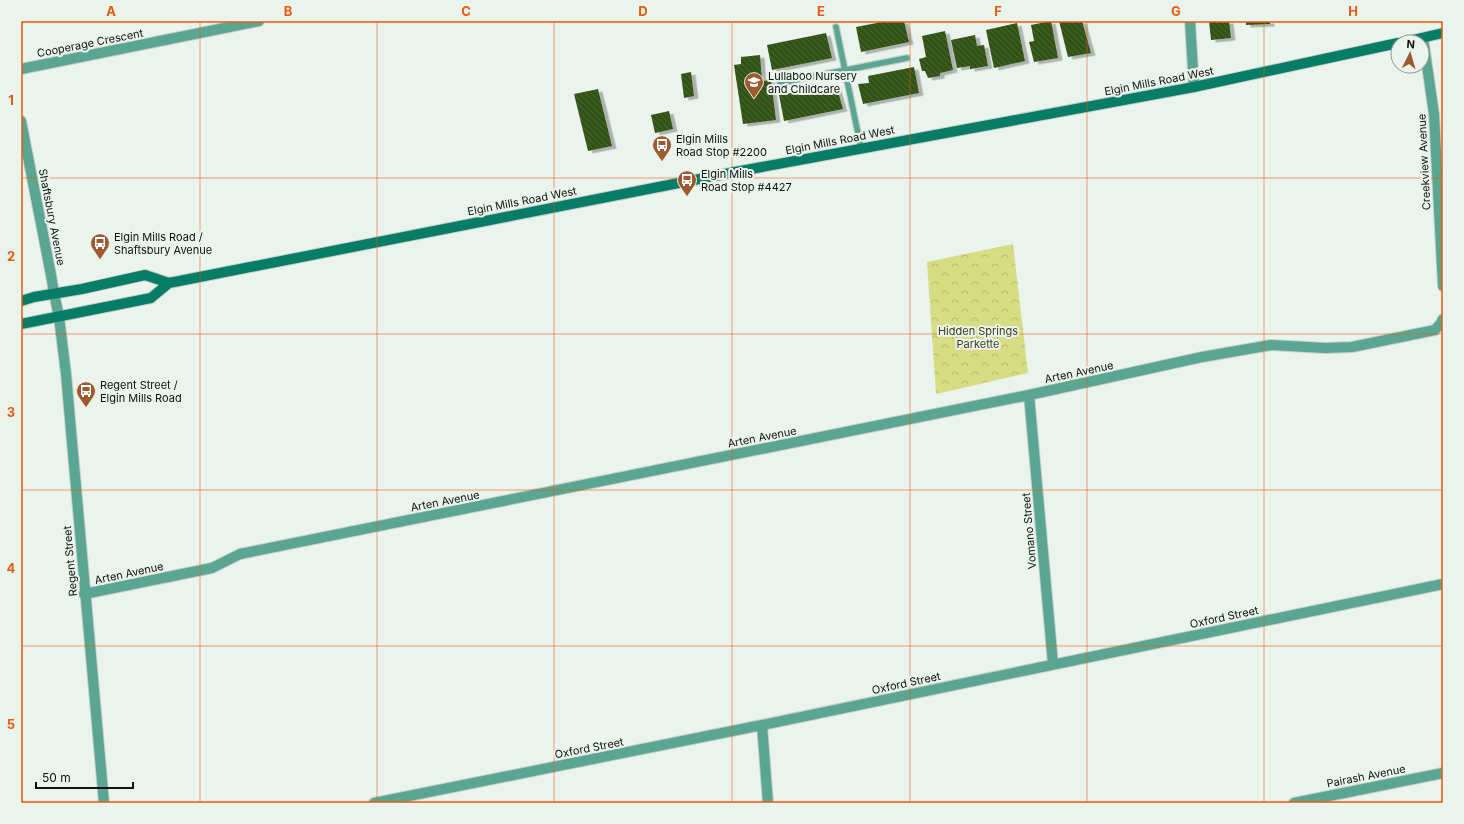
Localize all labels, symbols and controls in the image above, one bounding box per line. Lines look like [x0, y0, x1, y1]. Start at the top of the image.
text: A [106, 3, 116, 19]
text: B [284, 3, 293, 19]
text: C [461, 3, 471, 19]
text: D [638, 3, 648, 19]
text: E [817, 3, 825, 19]
text: F [994, 3, 1002, 19]
text: G [1171, 3, 1181, 19]
text: H [1348, 3, 1358, 19]
street label: Cooperage Crescent [36, 26, 145, 60]
north arrow [1390, 34, 1430, 74]
text: N [1406, 37, 1416, 51]
street label: Elgin Mills Road West [1103, 63, 1215, 98]
place label: Lullaboo Nursery and Childcare [768, 69, 857, 96]
school or university icon: Lullaboo Nursery and Childcare [743, 71, 765, 99]
text: 1 [8, 92, 14, 108]
street label: Creekview Avenue [1414, 113, 1434, 211]
street label: Elgin Mills Road West [784, 122, 896, 157]
place label: Elgin Mills Road Stop #2200 [676, 132, 767, 159]
bus stop icon: Elgin Mills Road Stop #2200 [651, 134, 673, 162]
street label: Shaftsbury Avenue [36, 167, 68, 267]
place label: Elgin Mills Road Stop #4427 [701, 167, 792, 194]
bus stop icon: Elgin Mills Road Stop #4427 [676, 169, 698, 197]
street label: Elgin Mills Road West [466, 183, 578, 218]
place label: Elgin Mills Road / Shaftsbury Avenue [114, 230, 212, 257]
bus stop icon: Elgin Mills Road / Shaftsbury Avenue [89, 232, 111, 260]
text: 2 [7, 248, 15, 264]
park label: Hidden Springs Parkette [938, 324, 1018, 351]
street label: Arten Avenue [1043, 358, 1115, 386]
place label: Regent Street / Elgin Mills Road [100, 378, 182, 405]
bus stop icon: Regent Street / Elgin Mills Road [75, 380, 97, 408]
text: 3 [7, 404, 15, 420]
street label: Arten Avenue [726, 423, 798, 451]
street label: Arten Avenue [409, 487, 481, 515]
street label: Vomano Street [1019, 492, 1039, 570]
street label: Regent Street [60, 525, 80, 597]
street label: Arten Avenue [93, 559, 165, 587]
text: 4 [7, 560, 16, 576]
street label: Oxford Street [1188, 603, 1260, 631]
street label: Oxford Street [870, 669, 942, 697]
text: 5 [7, 716, 15, 732]
street label: Oxford Street [553, 734, 625, 762]
street label: Pairash Avenue [1325, 761, 1407, 791]
scale bar [36, 764, 133, 790]
text: 50 m [42, 770, 71, 785]

